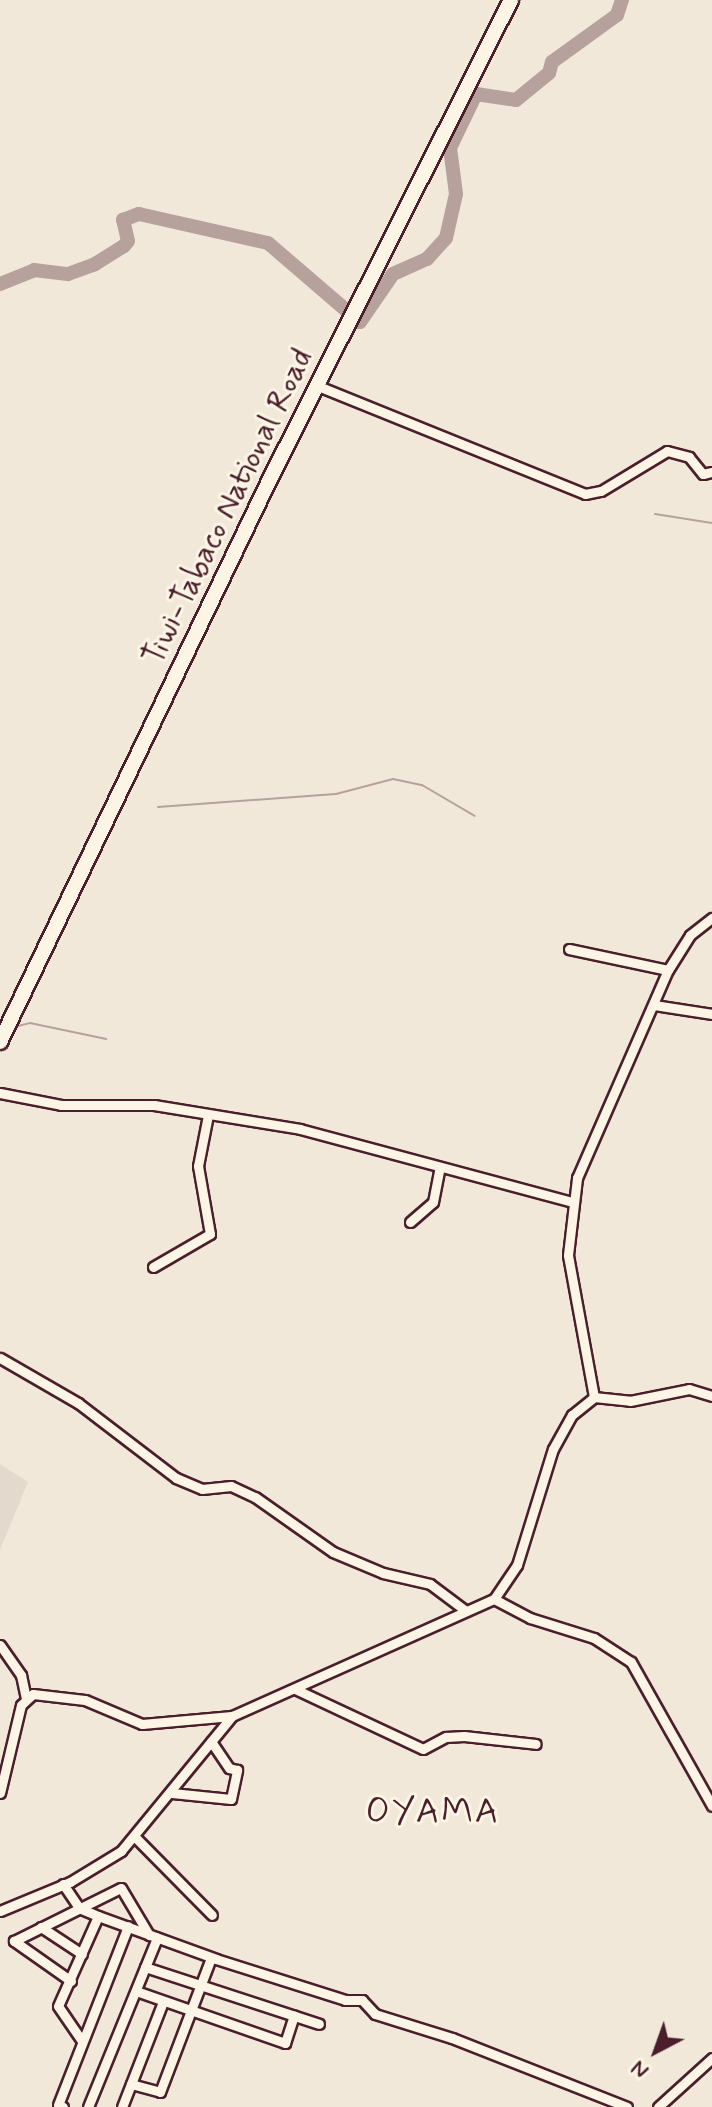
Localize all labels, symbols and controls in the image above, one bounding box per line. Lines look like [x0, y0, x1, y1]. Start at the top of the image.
street label: Tiwi-Tabaco National Road [135, 343, 321, 671]
district label: OYAMA [365, 1791, 501, 1835]
north arrow [616, 2011, 696, 2091]
text: N [626, 2054, 655, 2084]

